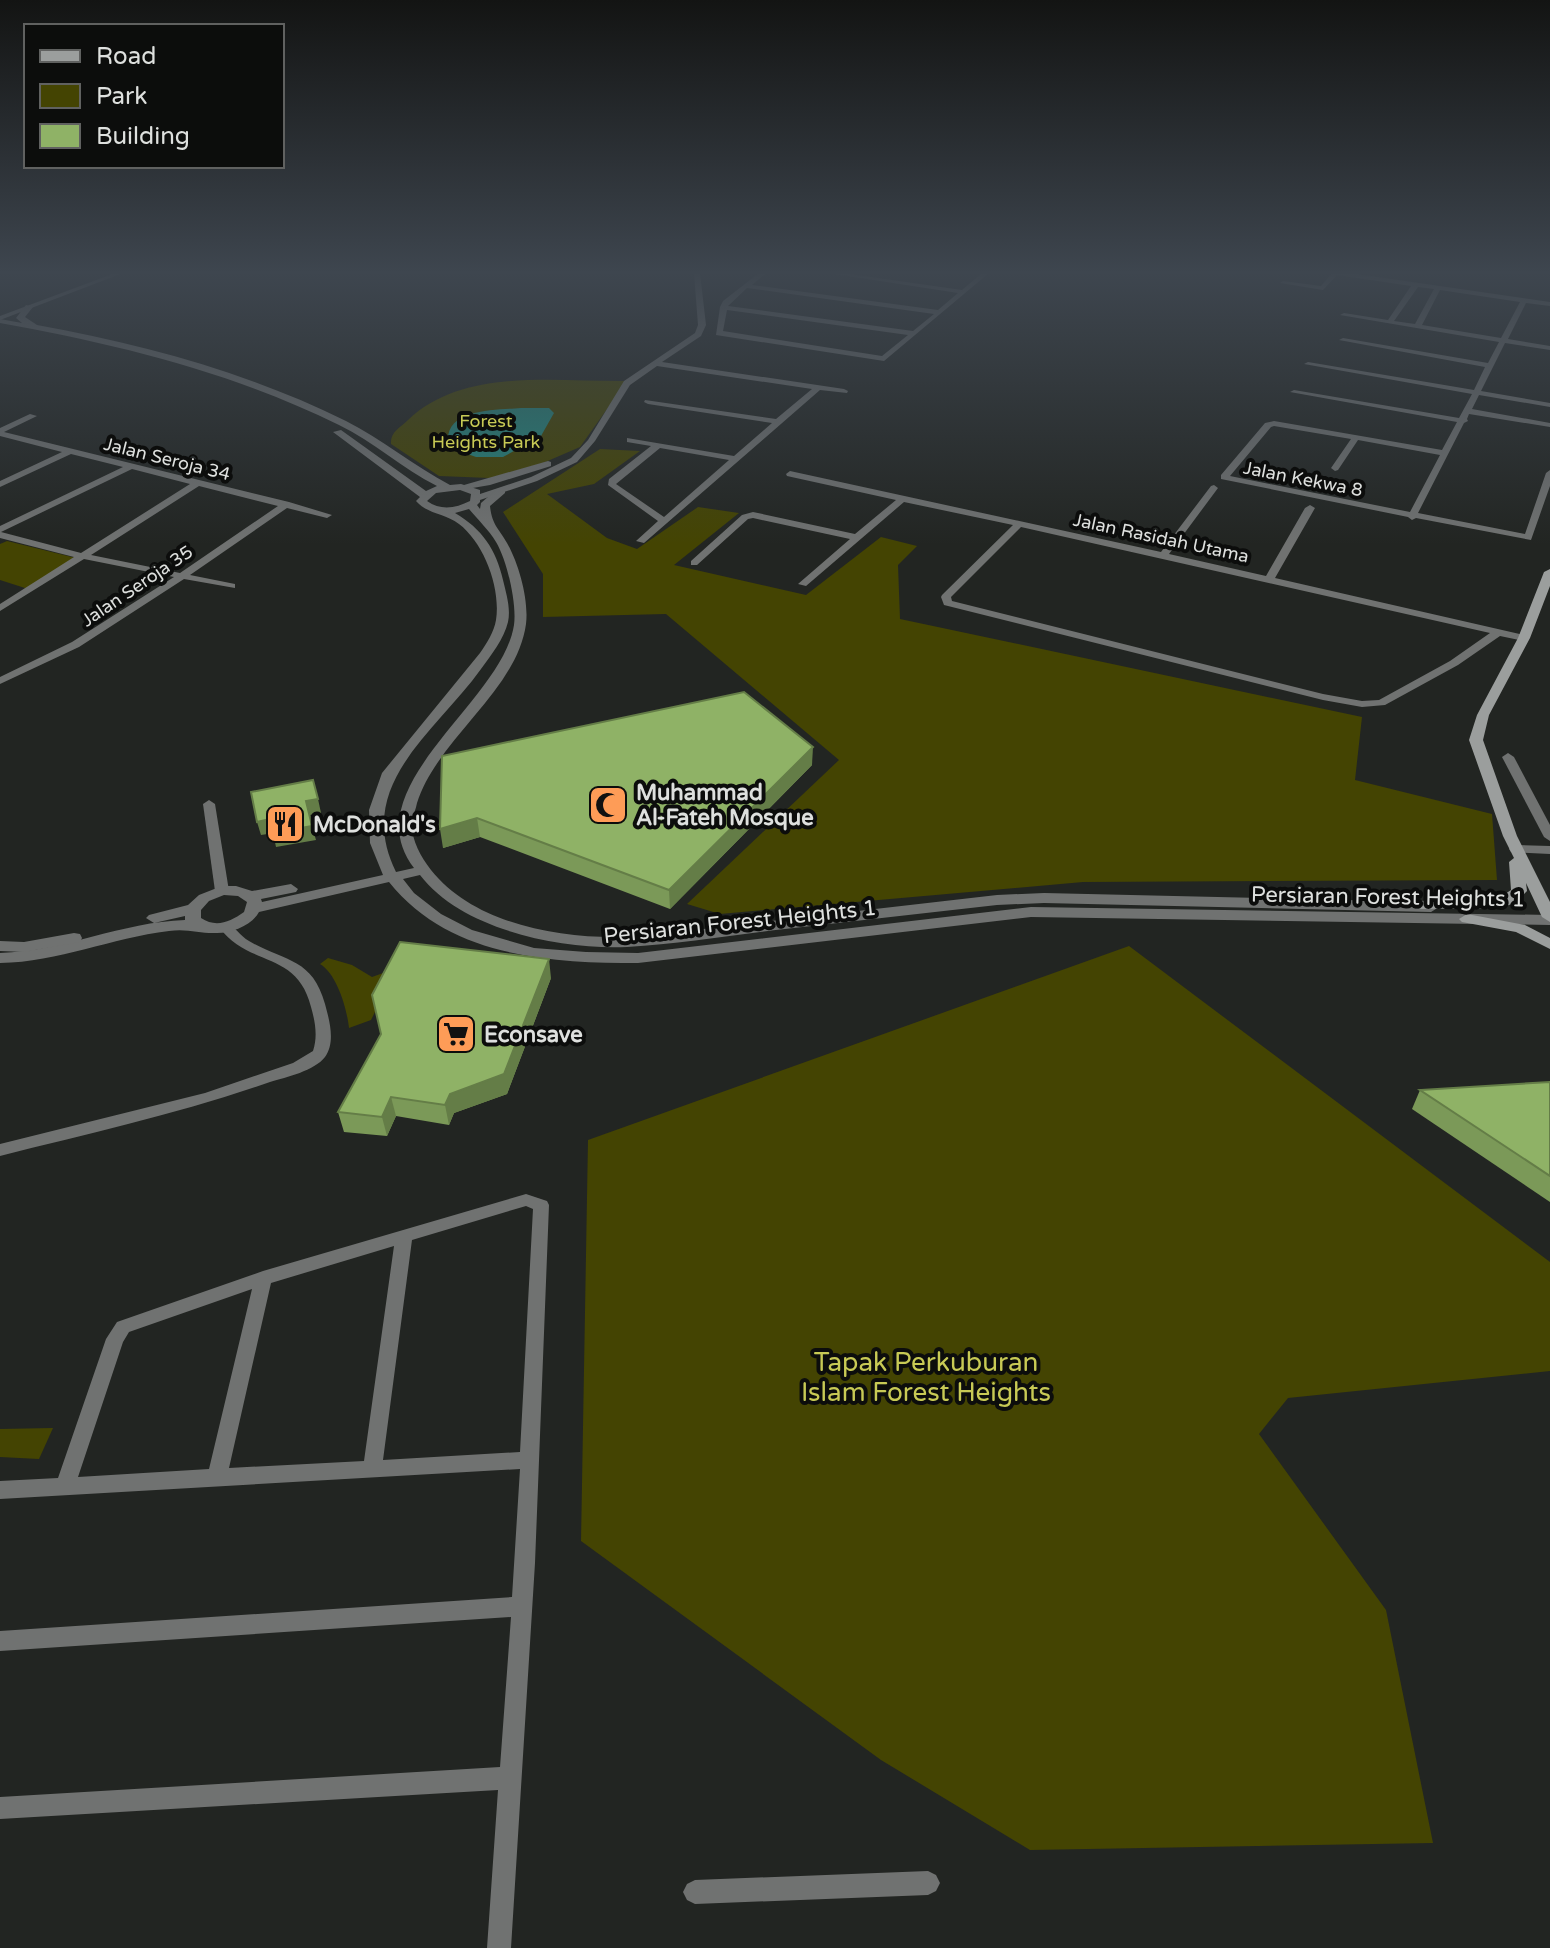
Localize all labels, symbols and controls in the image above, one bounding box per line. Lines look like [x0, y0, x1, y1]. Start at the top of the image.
legend [24, 24, 284, 168]
text: Road [96, 42, 156, 71]
text: Park [96, 82, 147, 111]
text: Building [96, 122, 190, 151]
park label: Forest Heights Park [432, 410, 541, 453]
street label: Jalan Seroja 34 [101, 433, 233, 485]
street label: Jalan Kekwa 8 [1241, 457, 1365, 501]
street label: Jalan Rasidah Utama [1071, 509, 1251, 567]
street label: Jalan Seroja 35 [77, 541, 197, 631]
place label: Muhammad Al-Fateh Mosque [636, 780, 814, 831]
mosque icon: Muhammad Al-Fateh Mosque [587, 784, 629, 826]
restaurant icon: McDonald's [264, 803, 306, 845]
place label: McDonald's [313, 812, 436, 838]
street label: Persiaran Forest Heights 1 [1251, 882, 1525, 912]
street label: Persiaran Forest Heights 1 [602, 895, 878, 949]
supermarket icon: Econsave [435, 1013, 477, 1055]
place label: Econsave [484, 1022, 583, 1048]
park label: Tapak Perkuburan Islam Forest Heights [801, 1347, 1051, 1408]

